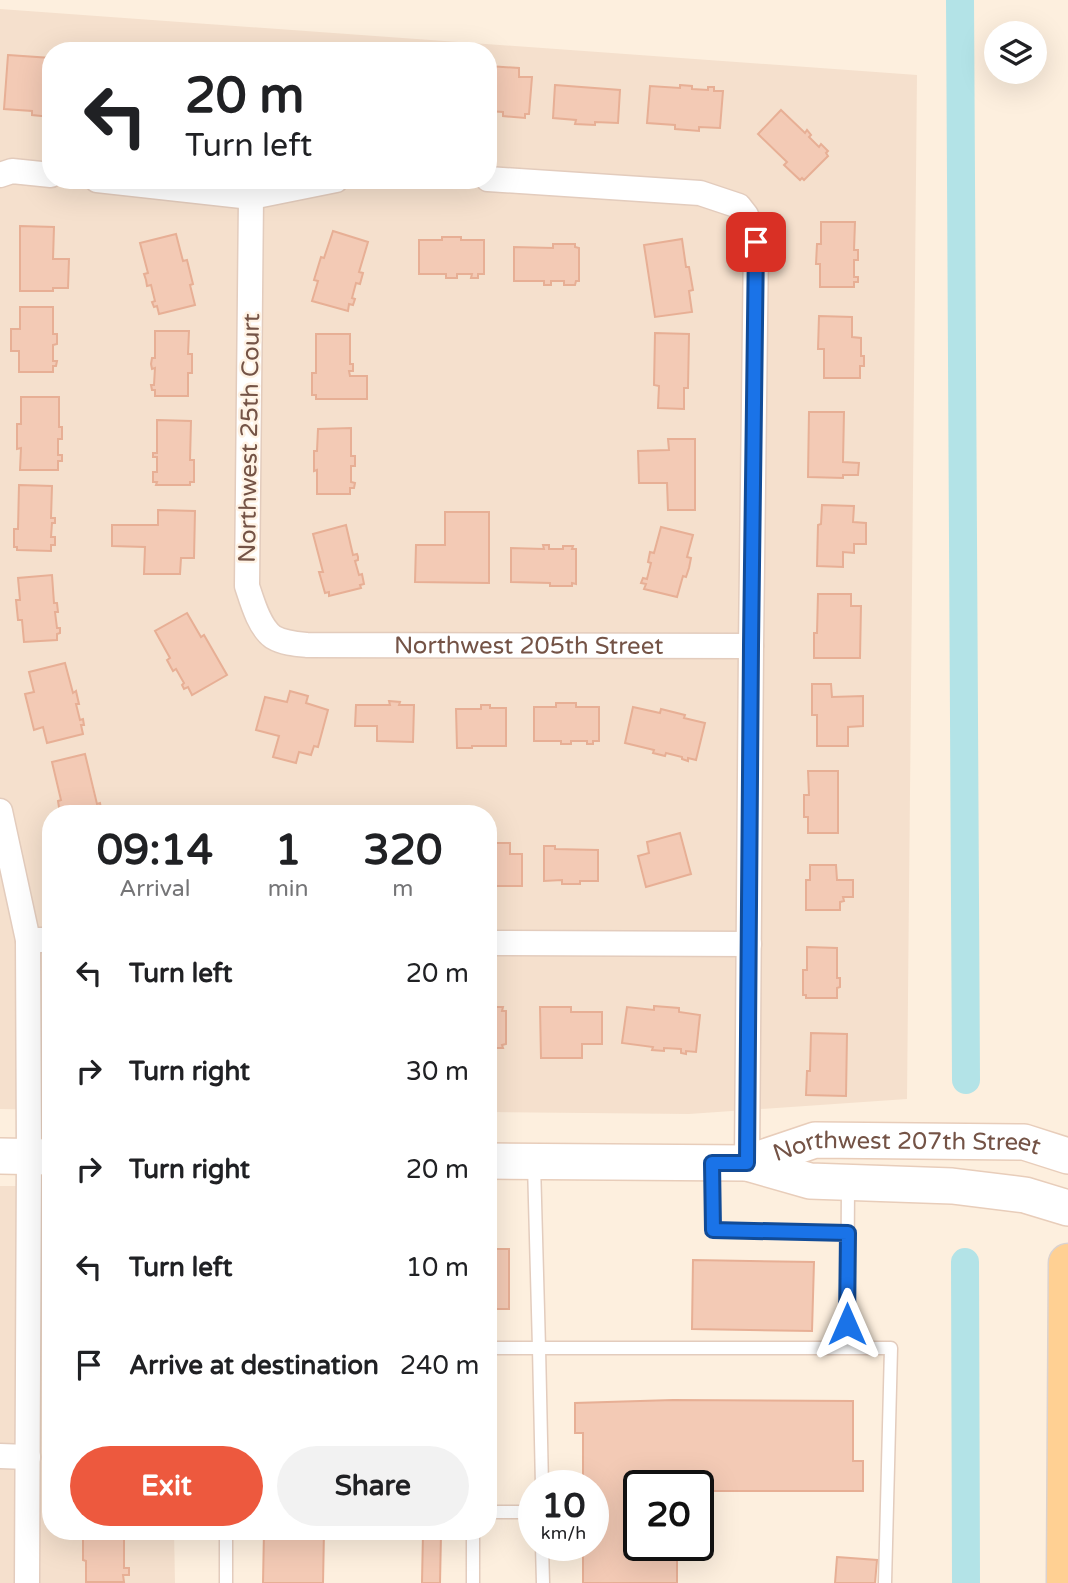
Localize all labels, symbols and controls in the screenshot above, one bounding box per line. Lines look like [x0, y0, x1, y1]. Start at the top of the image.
map controls [984, 21, 1047, 84]
button: layers [984, 21, 1047, 84]
text: 20 m [185, 67, 304, 126]
icon: left [70, 70, 161, 161]
text: Turn left [185, 127, 312, 165]
pin [726, 212, 786, 272]
icon: arrive [737, 223, 775, 261]
street label: Northwest 25th Court [233, 313, 266, 563]
street label: Northwest 205th Street [394, 631, 664, 661]
text: 09:14 [97, 825, 213, 876]
text: 1 [275, 825, 301, 876]
text: 320 [363, 825, 442, 876]
text: Arrival [119, 875, 190, 903]
text: min [268, 875, 309, 903]
text: m [392, 875, 413, 903]
icon: left [70, 954, 108, 992]
text: Turn left [129, 958, 232, 989]
text: 20 m [406, 958, 469, 989]
icon: right [70, 1052, 108, 1090]
text: Turn right [129, 1056, 250, 1087]
text: 30 m [406, 1056, 469, 1087]
street label: Northwest 207th Street [769, 1126, 1044, 1168]
icon: right [70, 1150, 108, 1188]
text: Turn right [129, 1154, 250, 1185]
text: 20 m [406, 1154, 469, 1185]
icon: left [70, 1248, 108, 1286]
text: Turn left [129, 1252, 232, 1283]
text: 10 m [406, 1252, 469, 1283]
position arrow [810, 1287, 884, 1361]
icon: arrive [70, 1346, 108, 1384]
text: Arrive at destination [129, 1350, 379, 1381]
text: 240 m [400, 1350, 479, 1381]
button: Exit [70, 1446, 263, 1526]
button: Share [277, 1446, 469, 1526]
speed limit sign: 20 [623, 1470, 714, 1561]
text: 10 [542, 1485, 585, 1527]
text: km/h [541, 1522, 586, 1544]

